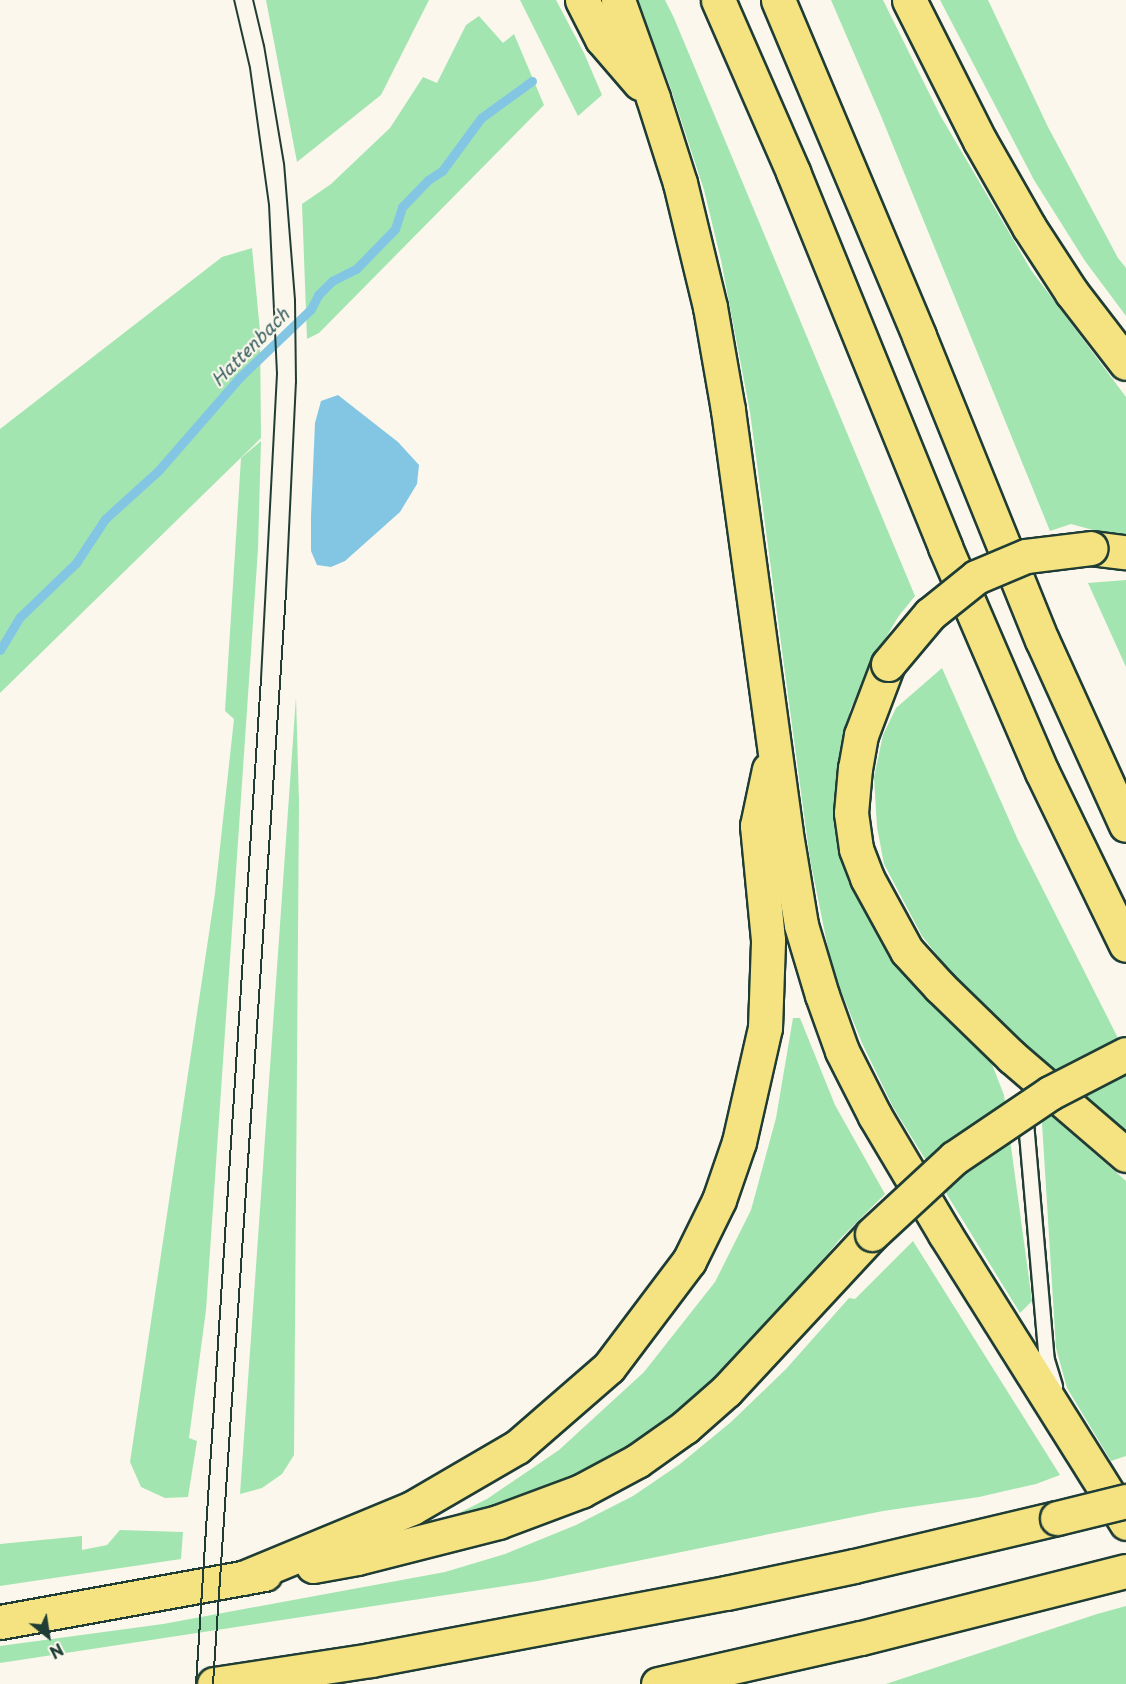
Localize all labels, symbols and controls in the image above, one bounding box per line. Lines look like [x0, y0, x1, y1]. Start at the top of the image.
water label: Hattenbach [207, 304, 293, 390]
north arrow [18, 1606, 78, 1666]
text: N [46, 1638, 68, 1665]

